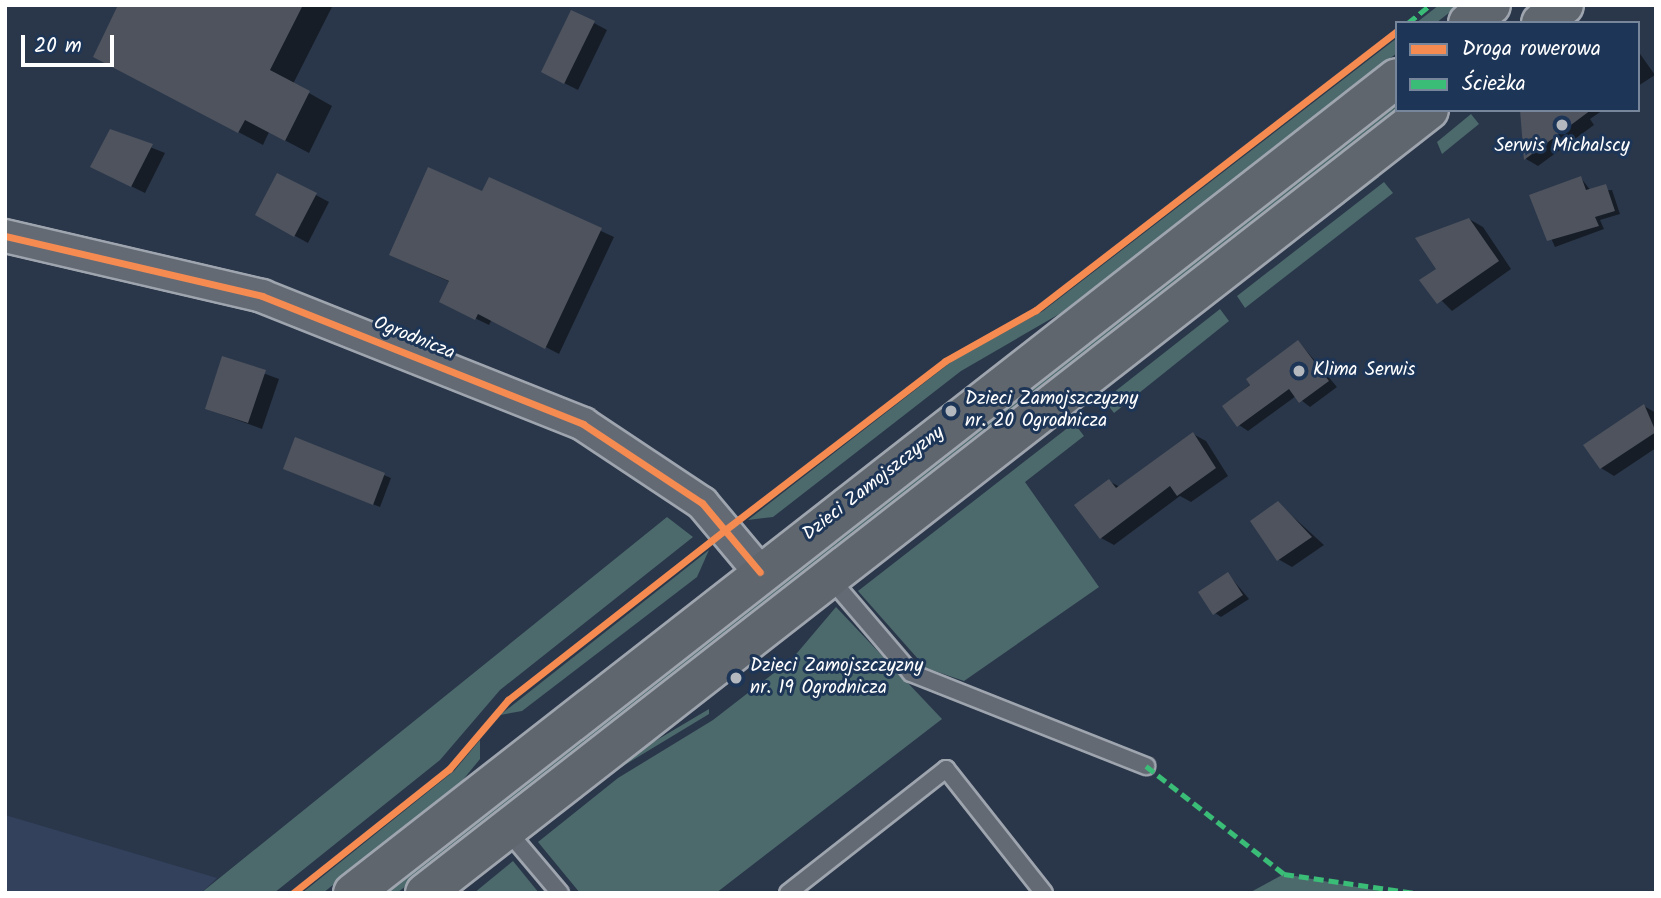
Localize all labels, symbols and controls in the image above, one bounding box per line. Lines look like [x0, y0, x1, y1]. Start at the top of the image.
scale bar [24, 21, 117, 65]
legend [1395, 21, 1640, 112]
text: 20 m [34, 30, 82, 63]
text: Droga rowerowa [1462, 33, 1601, 66]
text: Ścieżka [1462, 68, 1526, 101]
marker: Serwis Michalscy [1554, 117, 1570, 133]
place label: Serwis Michalscy [1494, 136, 1630, 158]
street label: Ogrodnicza [370, 312, 458, 366]
place label: Klima Serwis [1313, 360, 1415, 382]
marker: Klima Serwis [1291, 363, 1307, 379]
place label: Dzieci Zamojszczyzny nr. 20 Ogrodnicza [965, 389, 1138, 433]
marker: Dzieci Zamojszczyzny nr. 20 Ogrodnicza [943, 403, 959, 419]
street label: Dzieci Zamojszczyzny [799, 422, 949, 546]
place label: Dzieci Zamojszczyzny nr. 19 Ogrodnicza [750, 656, 923, 700]
marker: Dzieci Zamojszczyzny nr. 19 Ogrodnicza [728, 670, 744, 686]

